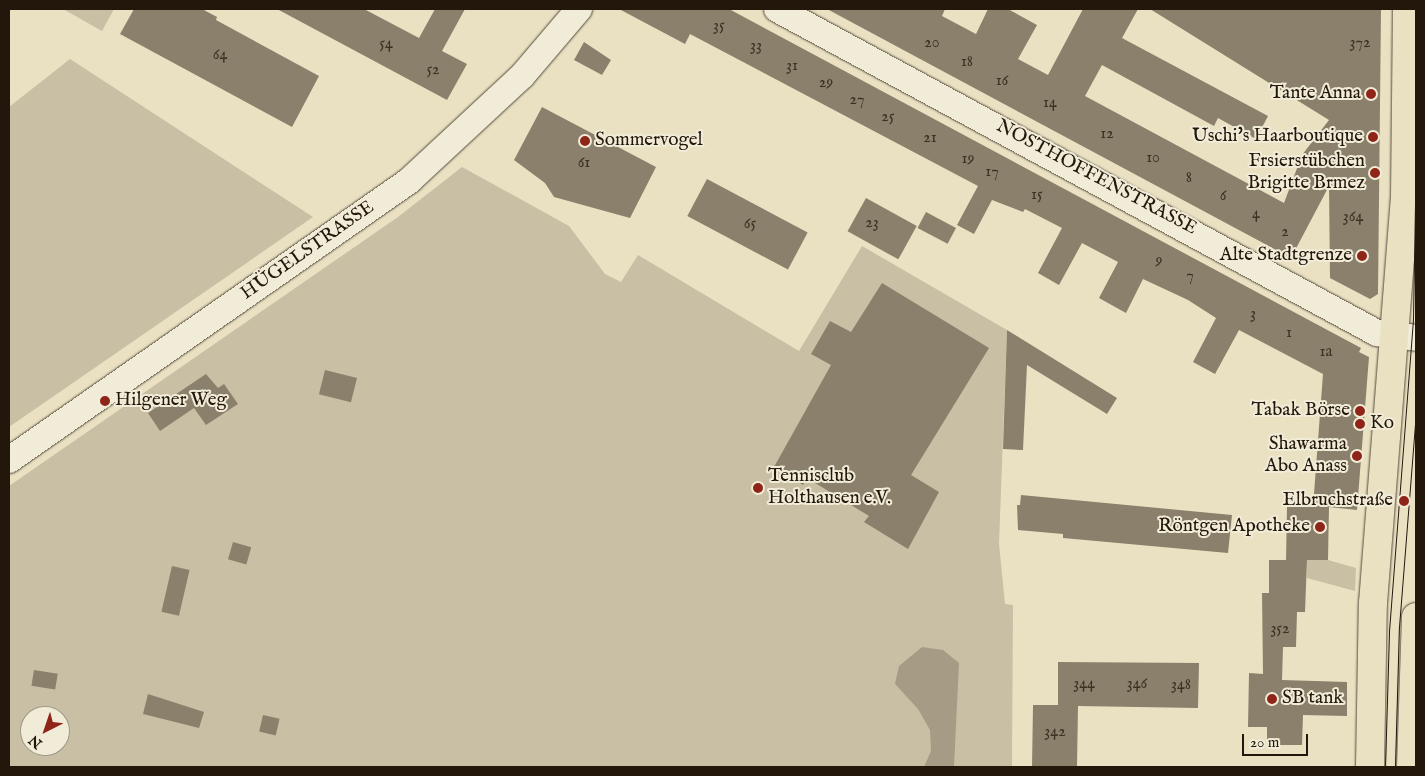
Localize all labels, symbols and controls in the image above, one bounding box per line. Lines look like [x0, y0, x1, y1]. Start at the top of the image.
house number: 35 [713, 16, 725, 36]
house number: 20 [924, 33, 940, 53]
house number: 372 [1350, 33, 1370, 53]
house number: 54 [379, 34, 393, 54]
house number: 33 [750, 36, 762, 56]
house number: 64 [213, 45, 227, 65]
house number: 18 [961, 52, 973, 72]
house number: 31 [786, 56, 798, 76]
house number: 52 [426, 60, 440, 80]
house number: 16 [996, 71, 1008, 91]
house number: 29 [819, 73, 833, 93]
place label: Tante Anna [1270, 83, 1361, 105]
marker: Tante Anna [1365, 88, 1377, 100]
house number: 27 [850, 90, 864, 110]
house number: 14 [1043, 93, 1057, 113]
house number: 25 [881, 107, 895, 127]
street label: NOSTHOFFENSTRASSE [992, 115, 1200, 241]
house number: 12 [1100, 124, 1114, 144]
place label: Uschi's Haarboutique [1192, 126, 1363, 148]
house number: 21 [923, 128, 937, 148]
place label: Sommervogel [595, 130, 703, 152]
marker: Uschi's Haarboutique [1367, 131, 1379, 143]
marker: Sommervogel [579, 135, 591, 147]
house number: 10 [1146, 148, 1160, 168]
house number: 19 [962, 149, 974, 169]
place label: Frsierstübchen Brigitte Brmez [1247, 151, 1365, 195]
house number: 61 [578, 153, 590, 173]
house number: 17 [985, 162, 999, 182]
marker: Frsierstübchen Brigitte Brmez [1369, 167, 1381, 179]
house number: 8 [1186, 168, 1192, 188]
house number: 15 [1031, 185, 1043, 205]
house number: 6 [1220, 186, 1226, 206]
street label: HÜGELSTRASSE [237, 197, 379, 305]
house number: 4 [1252, 204, 1260, 224]
house number: 364 [1343, 207, 1363, 227]
house number: 23 [865, 213, 879, 233]
house number: 65 [744, 214, 756, 234]
house number: 2 [1281, 222, 1289, 242]
place label: Alte Stadtgrenze [1220, 245, 1352, 267]
marker: Alte Stadtgrenze [1356, 250, 1368, 262]
house number: 9 [1156, 251, 1162, 271]
house number: 7 [1186, 266, 1194, 286]
house number: 3 [1250, 304, 1256, 324]
house number: 1 [1286, 323, 1292, 343]
house number: 1a [1320, 342, 1332, 362]
place label: Hilgener Weg [115, 390, 227, 412]
marker: Hilgener Weg [99, 395, 111, 407]
place label: Tabak Börse [1252, 400, 1350, 422]
marker: Tabak Börse [1354, 405, 1366, 417]
place label: Ko [1370, 413, 1394, 435]
marker: Ko [1354, 418, 1366, 430]
place label: Shawarma Abo Anass [1265, 434, 1347, 478]
marker: Shawarma Abo Anass [1351, 450, 1363, 462]
place label: Tennisclub Holthausen e.V. [768, 466, 891, 510]
marker: Tennisclub Holthausen e.V. [752, 482, 764, 494]
place label: Elbruchstraße [1283, 490, 1393, 512]
marker: Elbruchstraße [1397, 494, 1411, 508]
place label: Röntgen Apotheke [1158, 516, 1310, 538]
marker: Röntgen Apotheke [1314, 521, 1326, 533]
house number: 352 [1270, 619, 1290, 639]
house number: 344 [1073, 674, 1095, 694]
house number: 346 [1127, 674, 1147, 694]
house number: 348 [1171, 675, 1191, 695]
place label: SB tank [1282, 688, 1343, 710]
marker: SB tank [1266, 693, 1278, 705]
north arrow [20, 706, 70, 756]
house number: 342 [1044, 722, 1066, 742]
scale bar [1245, 724, 1311, 756]
text: N [25, 731, 46, 752]
text: 20 m [1250, 733, 1279, 752]

